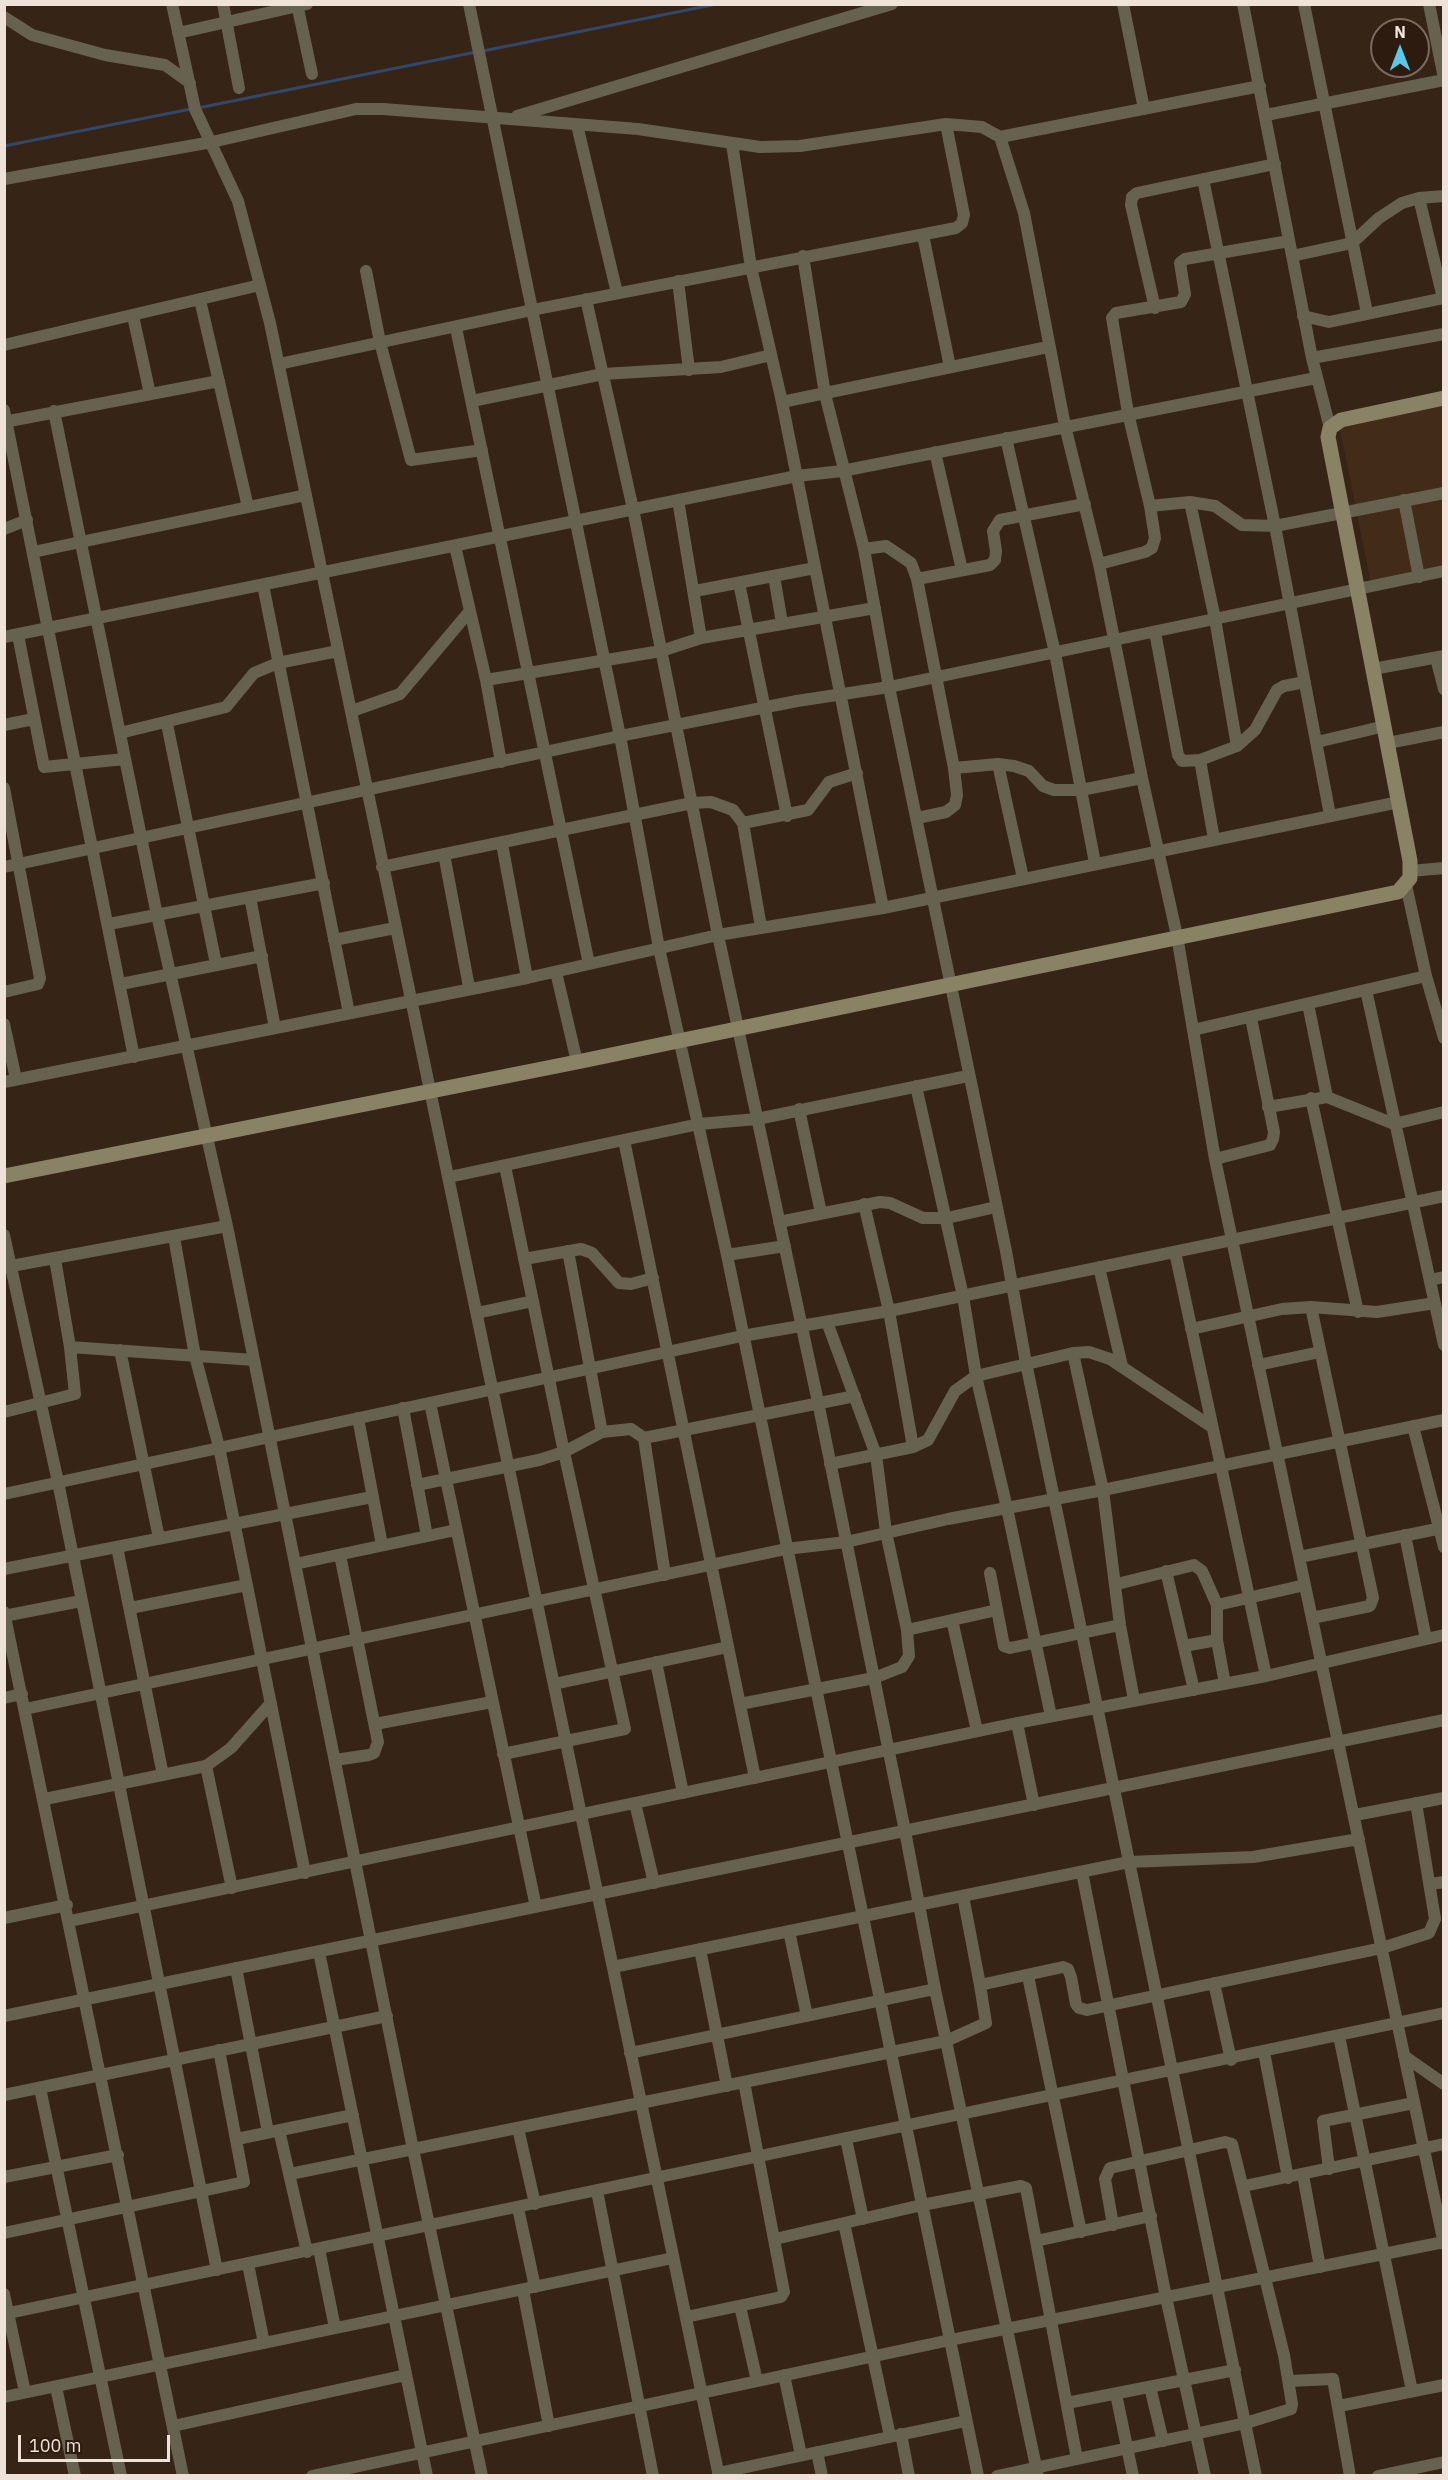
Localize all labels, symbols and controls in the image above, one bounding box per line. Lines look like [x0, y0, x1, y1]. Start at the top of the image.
north arrow [1370, 18, 1430, 78]
text: N [1394, 22, 1406, 42]
scale bar [21, 2423, 172, 2461]
text: 100 m [29, 2434, 81, 2457]

